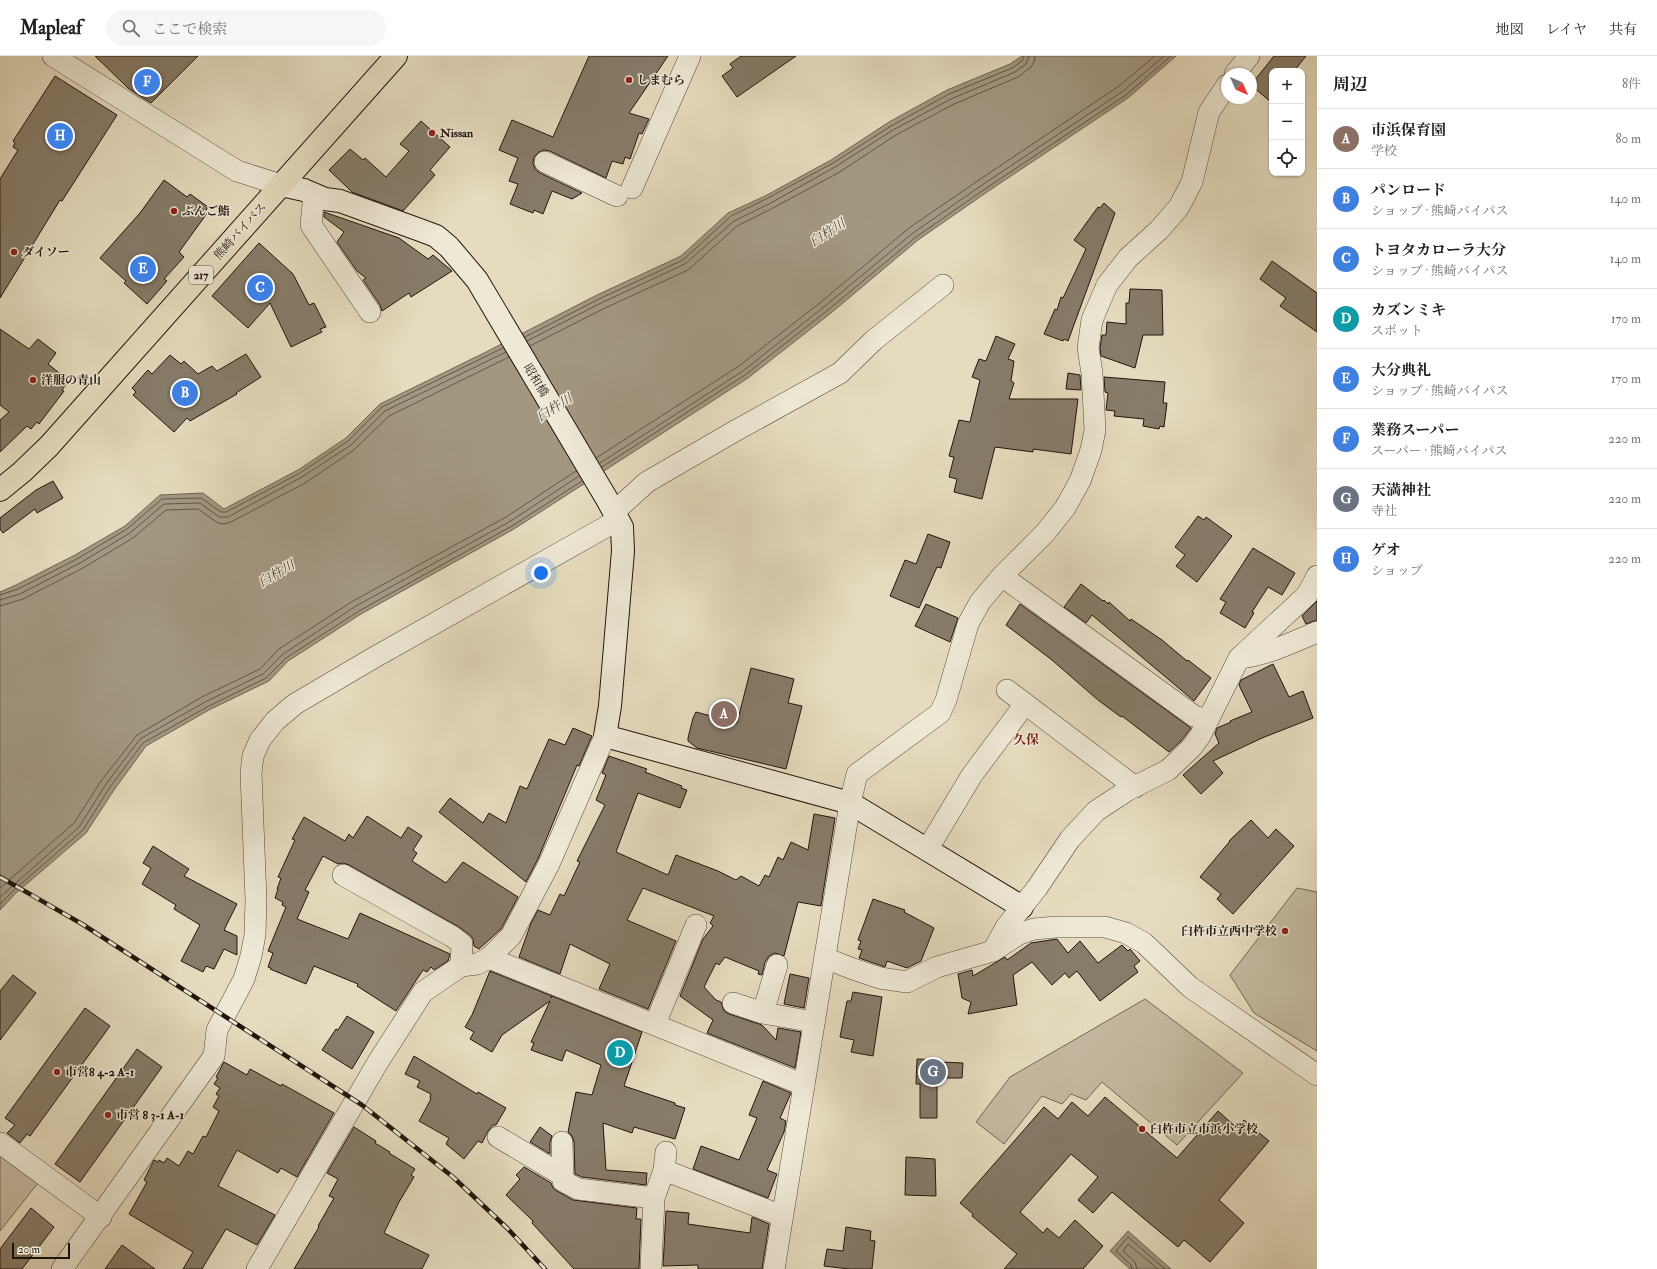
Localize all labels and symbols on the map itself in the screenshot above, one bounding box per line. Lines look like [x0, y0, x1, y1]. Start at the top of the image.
pin: F [134, 67, 160, 97]
north arrow [1221, 68, 1257, 104]
place label: しまむら [637, 73, 685, 88]
marker: しまむら [624, 75, 634, 85]
pin: H [47, 121, 73, 151]
place label: Nissan [439, 126, 474, 141]
marker: Nissan [427, 128, 437, 138]
street label: 熊崎バイパス [211, 200, 270, 263]
place label: ぶんご鮨 [182, 204, 230, 219]
marker: ぶんご鮨 [169, 206, 179, 216]
water label: 臼杵川 [807, 214, 850, 250]
place label: ダイソー [22, 245, 70, 260]
marker: ダイソー [9, 247, 19, 257]
pin: E [130, 254, 156, 284]
road number: 217 [189, 266, 213, 284]
pin: C [247, 273, 273, 303]
street label: 昭和橋 [520, 361, 551, 400]
place label: 洋服の青山 [41, 373, 101, 388]
marker: 洋服の青山 [28, 375, 38, 385]
pin: B [172, 378, 198, 408]
water label: 臼杵川 [534, 389, 577, 425]
water label: 臼杵川 [256, 556, 299, 591]
your location [531, 563, 551, 583]
pin: A [711, 699, 737, 729]
district label: 久保 [1013, 732, 1039, 748]
place label: 臼杵市立西中学校 [1181, 924, 1277, 939]
marker: 臼杵市立西中学校 [1280, 926, 1290, 936]
pin: D [607, 1038, 633, 1068]
pin: G [920, 1057, 946, 1087]
place label: 市営8 4-2 A-1 [65, 1065, 134, 1080]
marker: 市営8 4-2 A-1 [52, 1067, 62, 1077]
place label: 市営 8 3-1 A-1 [116, 1108, 184, 1123]
marker: 市営 8 3-1 A-1 [103, 1110, 113, 1120]
place label: 臼杵市立市浜小学校 [1150, 1122, 1258, 1137]
marker: 臼杵市立市浜小学校 [1137, 1124, 1147, 1134]
scale bar [12, 1241, 70, 1260]

